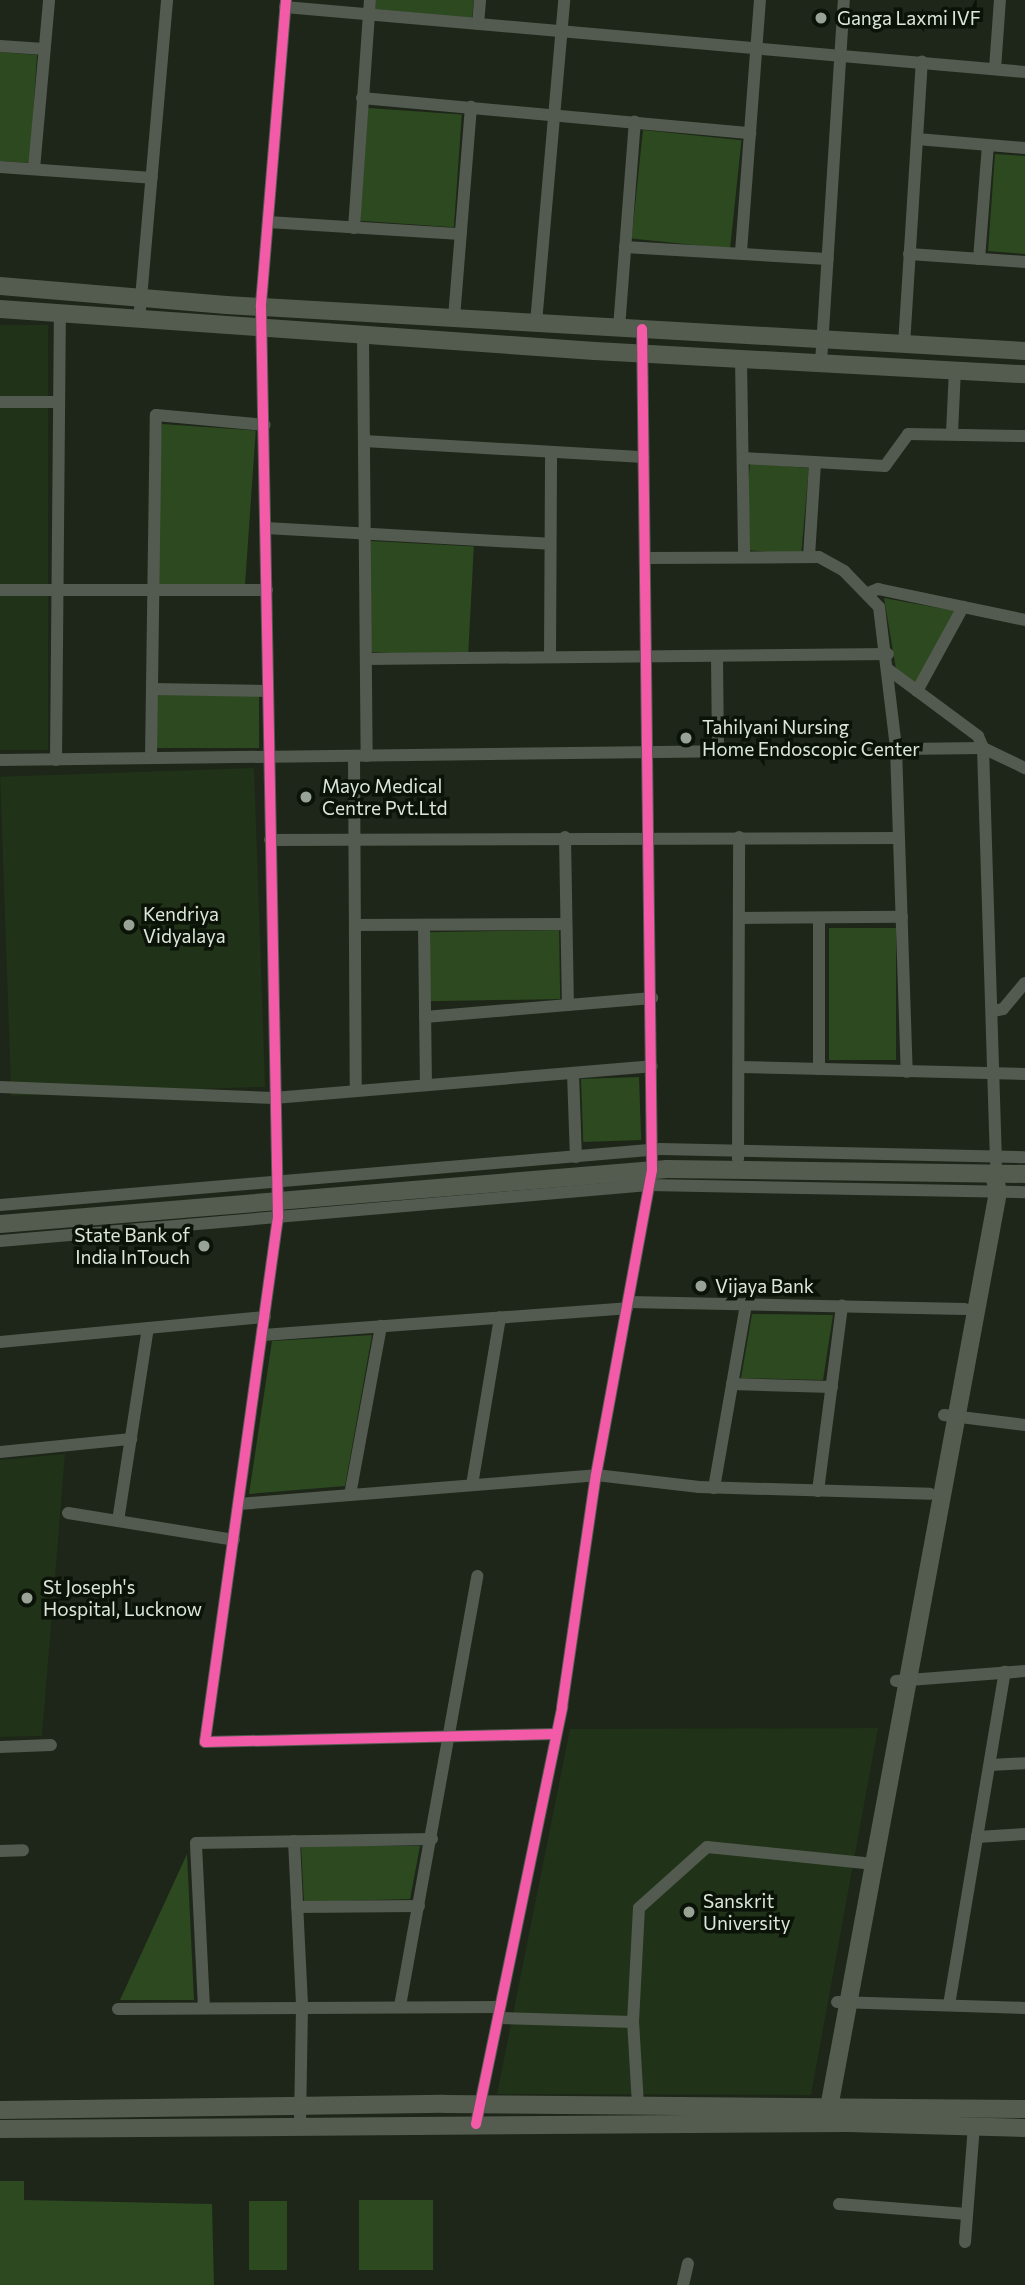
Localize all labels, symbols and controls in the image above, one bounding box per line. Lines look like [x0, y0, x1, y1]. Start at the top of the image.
place label: Ganga Laxmi IVF [837, 7, 981, 29]
marker: Ganga Laxmi IVF [811, 8, 831, 28]
place label: Tahilyani Nursing Home Endoscopic Center [702, 716, 920, 760]
marker: Tahilyani Nursing Home Endoscopic Center [676, 728, 696, 748]
place label: Mayo Medical Centre Pvt.Ltd [322, 775, 448, 819]
marker: Mayo Medical Centre Pvt.Ltd [296, 787, 316, 807]
place label: Kendriya Vidyalaya [143, 903, 226, 947]
marker: Kendriya Vidyalaya [121, 917, 137, 933]
place label: State Bank of India InTouch [74, 1224, 190, 1268]
marker: State Bank of India InTouch [196, 1238, 212, 1254]
place label: Vijaya Bank [715, 1275, 814, 1297]
marker: Vijaya Bank [693, 1278, 709, 1294]
place label: St Joseph's Hospital, Lucknow [43, 1576, 202, 1620]
marker: St Joseph's Hospital, Lucknow [17, 1588, 37, 1608]
place label: Sanskrit University [703, 1890, 790, 1934]
marker: Sanskrit University [681, 1904, 697, 1920]

